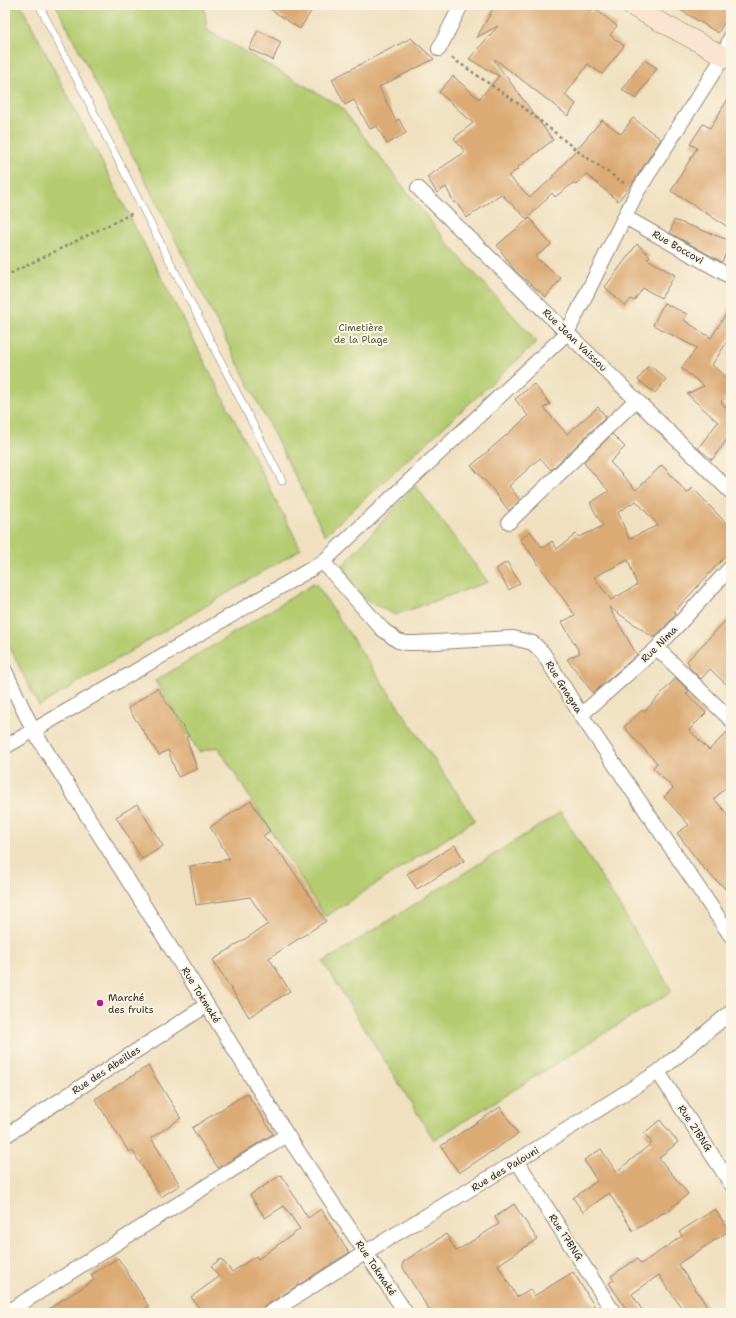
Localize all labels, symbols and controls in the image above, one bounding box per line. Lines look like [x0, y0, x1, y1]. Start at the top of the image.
street label: Rue Boccovi [650, 227, 706, 267]
street label: Rue Jean Vaissou [540, 306, 610, 374]
park label: Cimetière de la Plage [334, 321, 389, 346]
street label: Rue Nima [638, 622, 681, 665]
street label: Rue Gnagna [543, 658, 586, 716]
street label: Rue Tokmaké [179, 965, 224, 1026]
place label: Marché des fruits [108, 991, 154, 1016]
marker: Marché des fruits [95, 998, 105, 1008]
street label: Rue des Abeilles [69, 1043, 143, 1097]
street label: Rue 21BNG [675, 1102, 715, 1154]
street label: Rue des Palouni [469, 1144, 541, 1194]
street label: Rue 17BNG [546, 1211, 586, 1263]
street label: Rue Tokmaké [353, 1238, 399, 1298]

